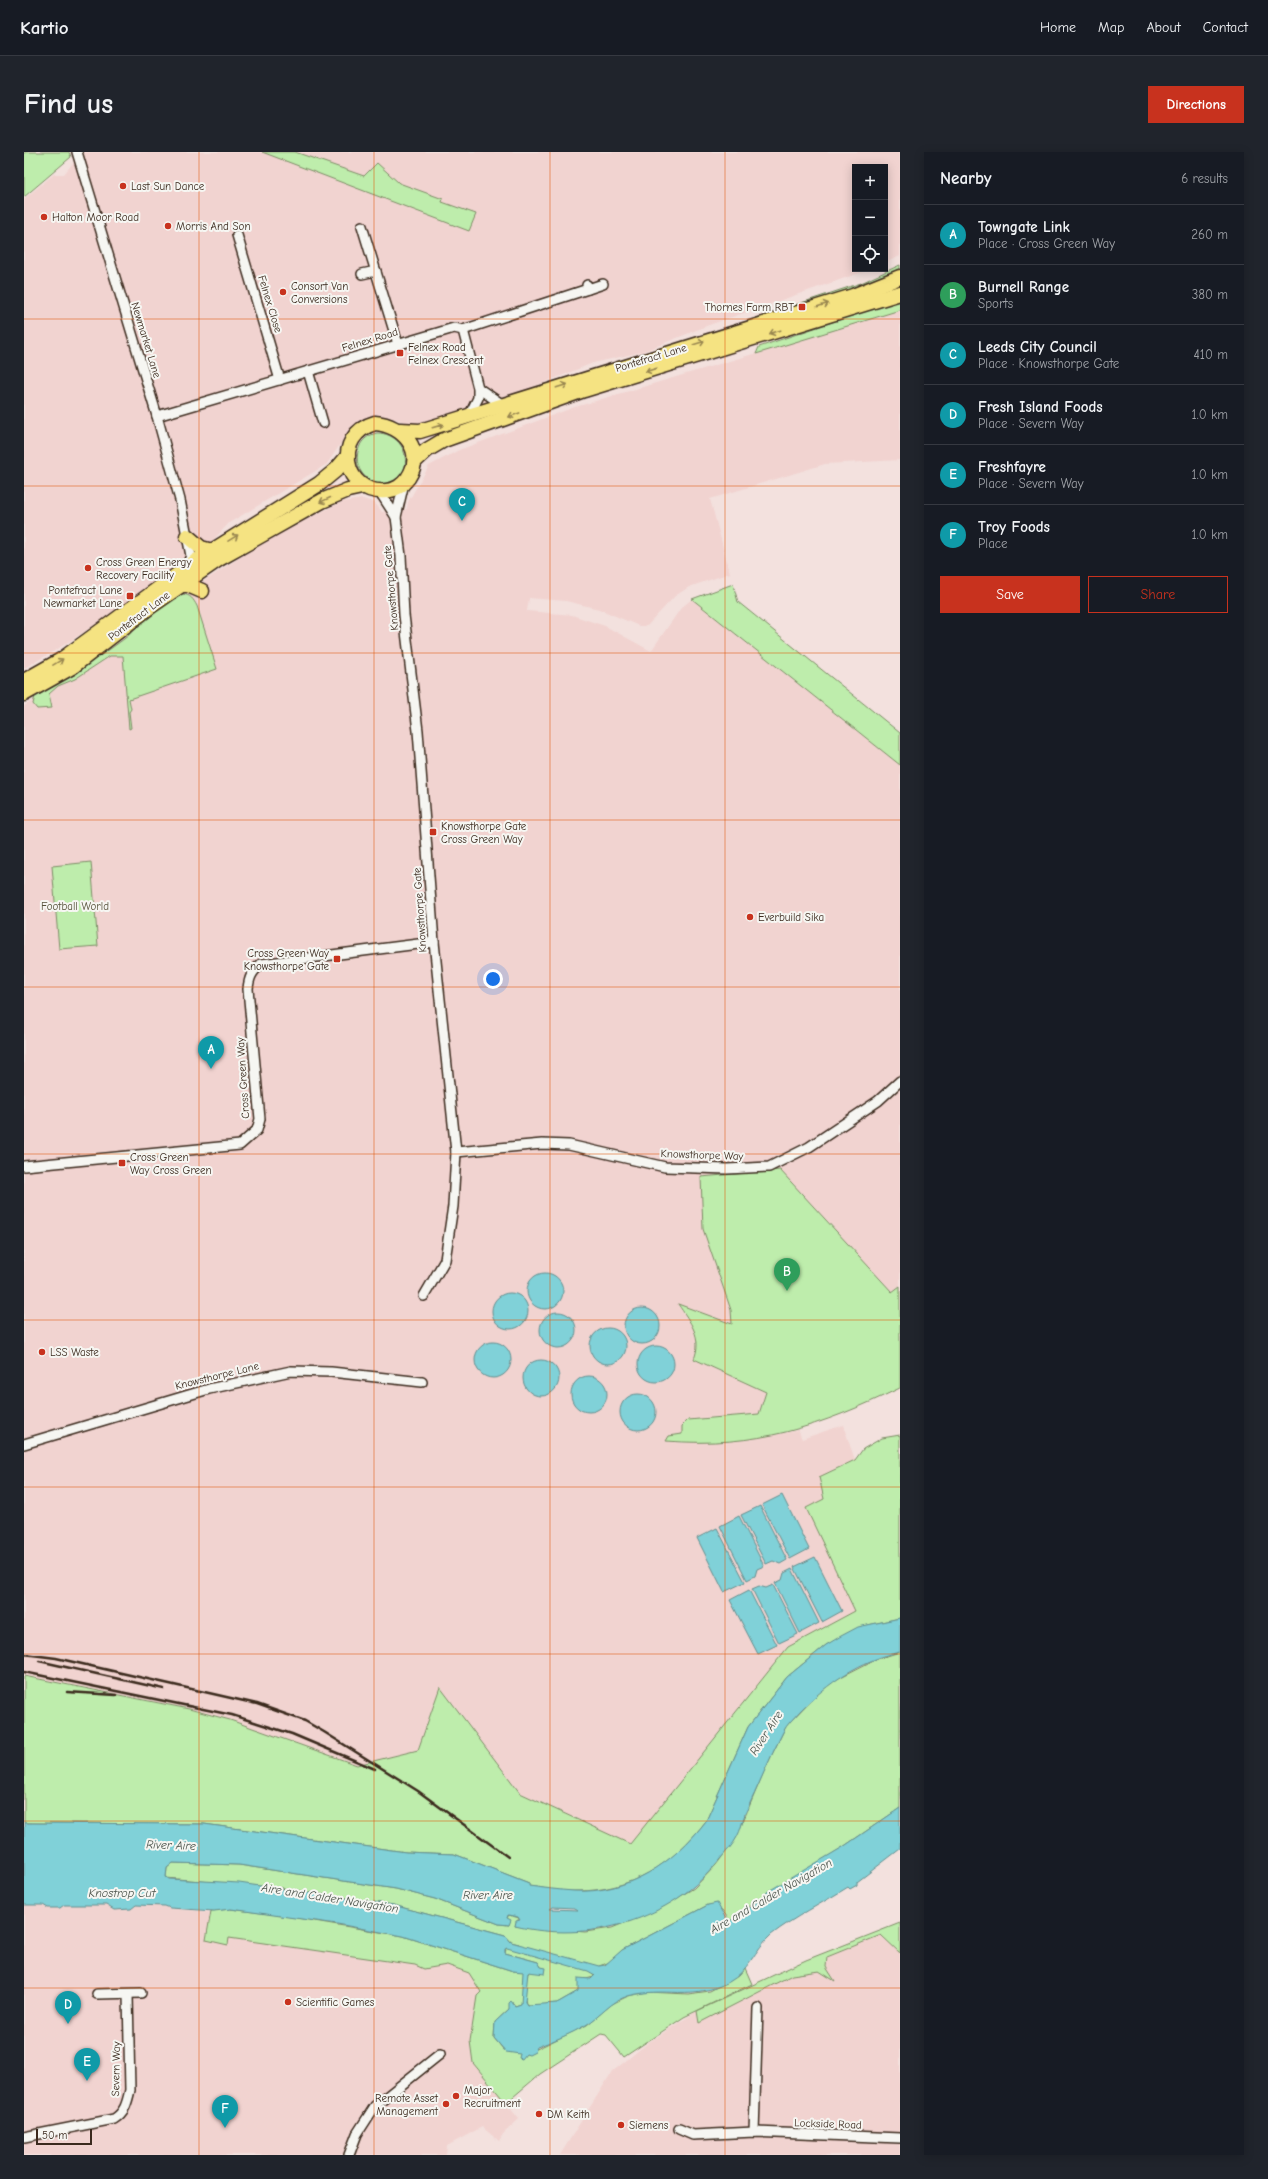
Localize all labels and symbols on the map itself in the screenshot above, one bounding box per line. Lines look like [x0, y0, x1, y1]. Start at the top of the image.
place label: Last Sun Dance [131, 180, 205, 193]
marker: Last Sun Dance [118, 181, 128, 191]
place label: Halton Moor Road [52, 211, 139, 224]
marker: Halton Moor Road [39, 212, 49, 222]
place label: Morris And Son [176, 220, 250, 233]
marker: Morris And Son [163, 221, 173, 231]
street label: Felnex Close [255, 274, 285, 335]
place label: Consort Van Conversions [291, 280, 348, 306]
marker: Consort Van Conversions [278, 287, 288, 297]
street label: Newmarket Lane [128, 301, 164, 380]
place label: Thornes Farm RBT [705, 301, 794, 314]
one-way arrow [817, 301, 830, 308]
marker: Thornes Farm RBT [797, 302, 807, 312]
street label: Felnex Road [340, 325, 400, 355]
one-way arrow [769, 329, 782, 336]
one-way arrow [693, 338, 705, 346]
place label: Felnex Road Felnex Crescent [408, 341, 484, 367]
street label: Pontefract Lane [614, 341, 689, 375]
marker: Felnex Road Felnex Crescent [395, 348, 405, 358]
one-way arrow [644, 367, 657, 374]
one-way arrow [555, 382, 568, 389]
one-way arrow [508, 411, 520, 419]
one-way arrow [431, 422, 444, 429]
pin: C [449, 488, 475, 521]
one-way arrow [320, 497, 332, 504]
one-way arrow [227, 534, 238, 542]
street label: Knowsthorpe Gate [381, 544, 401, 631]
place label: Cross Green Energy Recovery Facility [96, 556, 191, 582]
marker: Cross Green Energy Recovery Facility [83, 563, 93, 573]
place label: Pontefract Lane Newmarket Lane [44, 584, 122, 610]
street label: Pontefract Lane [106, 588, 173, 643]
marker: Pontefract Lane Newmarket Lane [125, 591, 135, 601]
one-way arrow [52, 657, 64, 665]
place label: Knowsthorpe Gate Cross Green Way [441, 820, 527, 846]
marker: Knowsthorpe Gate Cross Green Way [428, 827, 438, 837]
street label: Knowsthorpe Gate [411, 867, 429, 953]
park label: Football World [41, 900, 109, 913]
place label: Everbuild Sika [758, 911, 824, 924]
marker: Everbuild Sika [745, 912, 755, 922]
place label: Cross Green Way Knowsthorpe Gate [244, 947, 329, 973]
marker: Cross Green Way Knowsthorpe Gate [332, 954, 342, 964]
your location [483, 969, 503, 989]
pin: A [198, 1036, 224, 1069]
street label: Cross Green Way [234, 1037, 252, 1119]
street label: Knowsthorpe Way [660, 1147, 744, 1163]
place label: Cross Green Way Cross Green [130, 1151, 212, 1177]
marker: Cross Green Way Cross Green [117, 1158, 127, 1168]
pin: B [774, 1258, 800, 1291]
place label: LSS Waste [50, 1346, 99, 1359]
marker: LSS Waste [37, 1347, 47, 1357]
street label: Knowsthorpe Lane [174, 1359, 261, 1393]
water label: River Aire [747, 1708, 785, 1758]
water label: River Aire [146, 1837, 196, 1853]
water label: Aire and Calder Navigation [707, 1855, 835, 1937]
water label: Aire and Calder Navigation [260, 1880, 400, 1916]
water label: Knostrop Cut [88, 1886, 157, 1900]
water label: River Aire [463, 1888, 513, 1902]
pin: D [55, 1991, 81, 2024]
place label: Scientific Games [296, 1996, 375, 2009]
marker: Scientific Games [283, 1997, 293, 2007]
street label: Severn Way [109, 2041, 123, 2097]
pin: E [74, 2048, 100, 2081]
place label: Major Recruitment [464, 2084, 522, 2110]
marker: Major Recruitment [451, 2091, 461, 2101]
place label: Remote Asset Management [375, 2092, 439, 2118]
pin: F [212, 2095, 238, 2128]
marker: Remote Asset Management [441, 2099, 451, 2109]
place label: DM Keith [547, 2108, 590, 2121]
marker: DM Keith [534, 2109, 544, 2119]
street label: Lockside Road [794, 2116, 862, 2132]
place label: Siemens [629, 2119, 669, 2132]
marker: Siemens [616, 2120, 626, 2130]
scale bar [36, 2127, 92, 2146]

